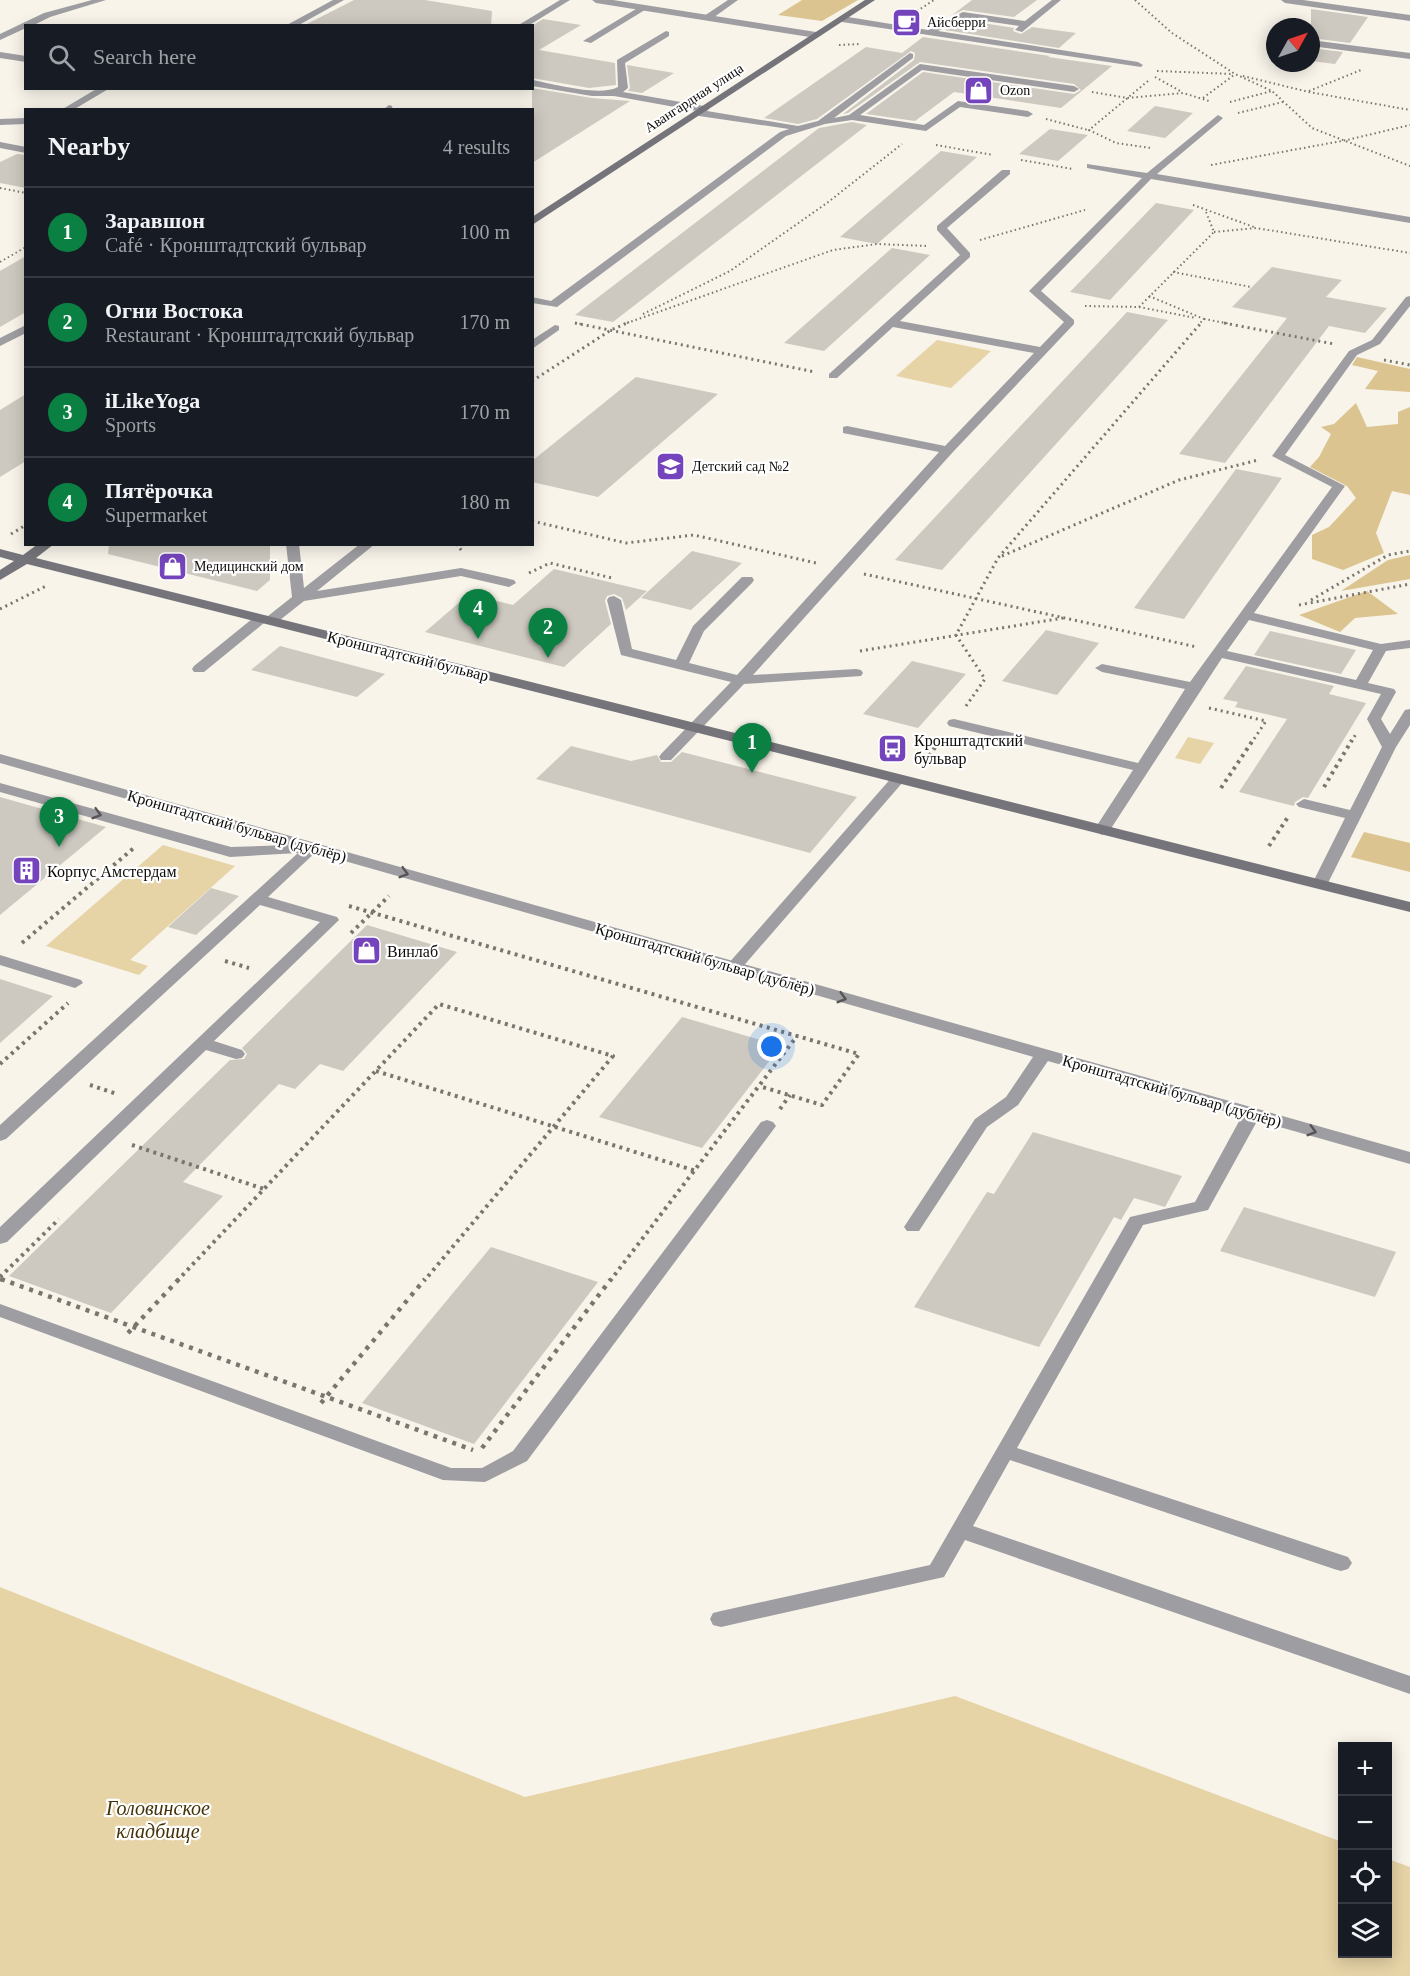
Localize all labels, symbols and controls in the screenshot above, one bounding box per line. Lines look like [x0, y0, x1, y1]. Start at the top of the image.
cafe icon: Айсберри [890, 6, 922, 38]
place label: Айсберри [927, 15, 986, 30]
north arrow [1266, 18, 1320, 72]
search box [24, 24, 534, 90]
icon: search [45, 41, 78, 74]
text: Search here [93, 44, 196, 69]
street label: Авангардная улица [642, 60, 747, 135]
shop icon: Ozon [963, 74, 995, 106]
place label: Ozon [1000, 83, 1030, 98]
text: Nearby [48, 132, 130, 161]
text: 4 results [443, 136, 510, 158]
text: Заравшон [105, 208, 205, 233]
text: 1 [63, 221, 73, 243]
text: 100 m [459, 221, 510, 243]
text: Café · Кронштадтский бульвар [105, 234, 367, 256]
text: Огни Востока [105, 298, 243, 323]
text: 2 [63, 311, 73, 333]
text: 170 m [459, 311, 510, 333]
text: Restaurant · Кронштадтский бульвар [105, 324, 414, 346]
text: iLikeYoga [105, 388, 200, 413]
text: 3 [63, 401, 73, 423]
text: 170 m [459, 401, 510, 423]
text: Sports [105, 414, 156, 436]
school or university icon: Детский сад №2 [655, 450, 687, 482]
place label: Детский сад №2 [692, 459, 789, 474]
text: Пятёрочка [105, 478, 213, 503]
text: 4 [63, 491, 73, 513]
text: 180 m [459, 491, 510, 513]
text: Supermarket [105, 504, 207, 526]
shop icon: Медицинский дом [157, 550, 189, 582]
place label: Медицинский дом [194, 559, 304, 574]
pin: 4 [458, 590, 498, 639]
pin: 2 [528, 608, 568, 658]
street label: Кронштадтский бульвар [325, 628, 490, 685]
pin: 1 [732, 724, 771, 773]
place label: Кронштадтский бульвар [914, 732, 1024, 768]
bus stop icon: Кронштадтский бульвар [877, 733, 909, 765]
street label: Кронштадтский бульвар (дублёр) [125, 787, 349, 866]
pin: 3 [40, 798, 78, 847]
one-way arrow [92, 807, 102, 820]
building icon: Корпус Амстердам [10, 855, 42, 887]
place label: Корпус Амстердам [47, 863, 177, 881]
one-way arrow [398, 866, 408, 878]
street label: Кронштадтский бульвар (дублёр) [593, 920, 817, 999]
shop icon: Винлаб [350, 935, 382, 967]
place label: Винлаб [387, 943, 438, 960]
one-way arrow [836, 991, 846, 1003]
your location [757, 1032, 786, 1061]
street label: Кронштадтский бульвар (дублёр) [1060, 1052, 1284, 1131]
one-way arrow [1307, 1123, 1317, 1136]
map controls [1338, 1742, 1392, 1958]
button: + [1338, 1742, 1392, 1796]
button: − [1338, 1796, 1392, 1850]
park label: Головинское кладбище [105, 1797, 210, 1843]
button: locate [1338, 1850, 1392, 1904]
button: layers [1338, 1904, 1392, 1958]

